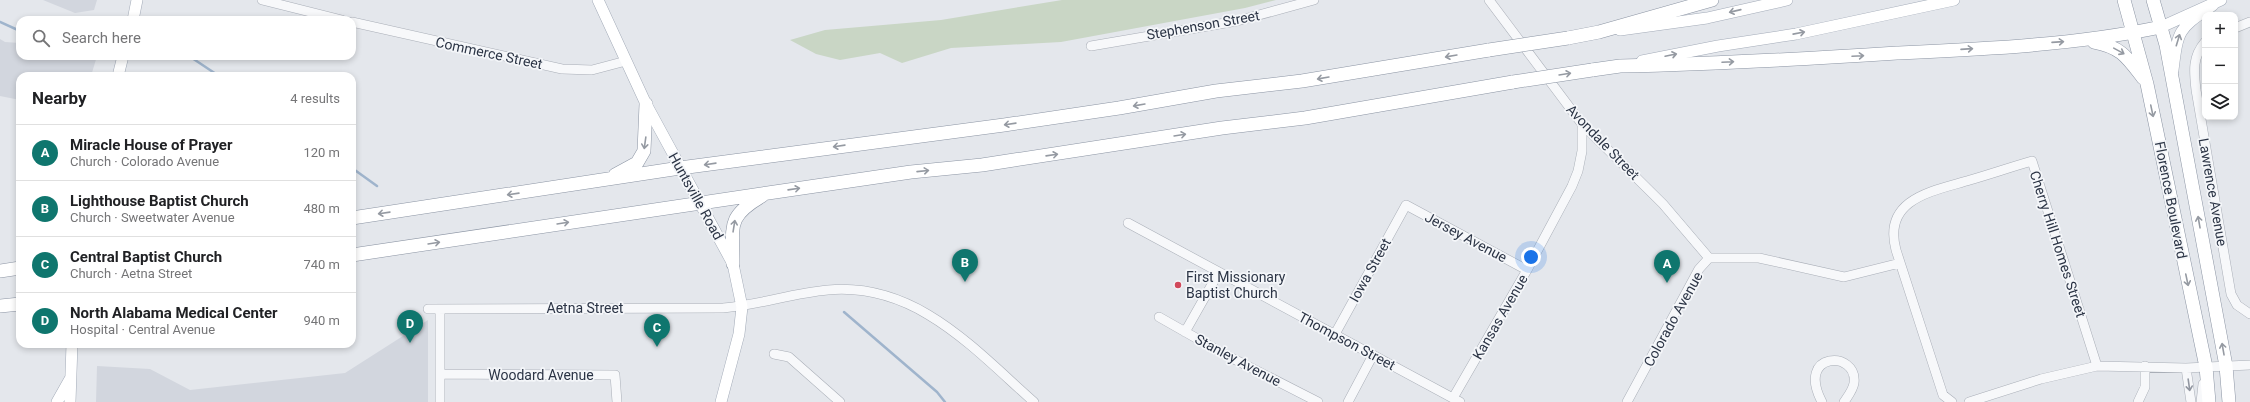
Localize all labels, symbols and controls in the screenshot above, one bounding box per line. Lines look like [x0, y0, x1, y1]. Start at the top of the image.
street label: Stephenson Street [1145, 7, 1261, 43]
one-way arrow [1729, 8, 1742, 16]
map controls [2202, 12, 2238, 120]
button: + [2202, 12, 2238, 48]
search box [16, 16, 356, 60]
icon: search [30, 27, 52, 49]
text: Search here [62, 29, 141, 47]
one-way arrow [1793, 29, 1806, 37]
one-way arrow [2175, 33, 2182, 46]
street label: Commerce Street [434, 34, 544, 72]
one-way arrow [2051, 38, 2064, 45]
one-way arrow [1960, 45, 1973, 52]
one-way arrow [2113, 47, 2125, 55]
button: − [2202, 48, 2238, 84]
one-way arrow [1664, 51, 1677, 59]
one-way arrow [1851, 52, 1864, 59]
one-way arrow [1445, 53, 1458, 61]
one-way arrow [1721, 59, 1734, 66]
one-way arrow [1558, 70, 1571, 78]
one-way arrow [1316, 74, 1329, 82]
button: layers [2202, 84, 2238, 120]
text: Nearby [32, 88, 87, 108]
text: 4 results [290, 91, 340, 106]
one-way arrow [1132, 101, 1145, 109]
street label: Avondale Street [1563, 101, 1643, 183]
one-way arrow [2149, 104, 2157, 117]
one-way arrow [1004, 120, 1017, 128]
one-way arrow [1173, 131, 1186, 139]
text: Miracle House of Prayer [70, 136, 232, 154]
one-way arrow [641, 136, 649, 149]
street label: Lawrence Avenue [2196, 137, 2230, 247]
street label: Florence Boulevard [2152, 140, 2190, 260]
one-way arrow [833, 142, 846, 150]
text: A [41, 145, 49, 160]
text: 120 m [303, 145, 340, 160]
street label: Huntsville Road [665, 150, 727, 242]
one-way arrow [1045, 151, 1058, 159]
text: Church · Colorado Avenue [70, 154, 219, 169]
one-way arrow [704, 160, 717, 168]
one-way arrow [916, 167, 929, 175]
street label: Cherry Hill Homes Street [2027, 169, 2089, 320]
one-way arrow [787, 185, 800, 193]
one-way arrow [507, 190, 520, 198]
text: Lighthouse Baptist Church [70, 192, 249, 210]
text: B [41, 201, 49, 216]
text: 480 m [303, 201, 340, 216]
one-way arrow [378, 209, 391, 217]
street label: Jersey Avenue [1422, 209, 1510, 265]
text: Church · Sweetwater Avenue [70, 210, 235, 225]
one-way arrow [2195, 216, 2203, 229]
one-way arrow [556, 219, 569, 227]
one-way arrow [730, 219, 738, 232]
street label: Iowa Street [1346, 235, 1394, 305]
one-way arrow [427, 239, 440, 247]
your location [1521, 247, 1541, 267]
text: Central Baptist Church [70, 248, 222, 266]
pin: B [952, 249, 978, 282]
pin: A [1654, 250, 1680, 283]
text: C [41, 257, 49, 272]
text: 740 m [303, 257, 340, 272]
text: Church · Aetna Street [70, 266, 192, 281]
place label: First Missionary Baptist Church [1186, 269, 1286, 301]
street label: Colorado Avenue [1640, 269, 1706, 369]
street label: Kansas Avenue [1469, 272, 1531, 362]
one-way arrow [2183, 273, 2191, 286]
marker: First Missionary Baptist Church [1173, 280, 1183, 290]
street label: Aetna Street [547, 300, 624, 316]
text: North Alabama Medical Center [70, 304, 278, 322]
street label: Thompson Street [1296, 309, 1399, 374]
pin: D [397, 310, 423, 343]
text: D [41, 313, 49, 328]
text: 940 m [303, 313, 340, 328]
pin: C [644, 314, 670, 347]
text: Hospital · Central Avenue [70, 322, 215, 337]
street label: Stanley Avenue [1192, 331, 1284, 389]
one-way arrow [2219, 343, 2227, 356]
street label: Woodard Avenue [488, 367, 594, 383]
one-way arrow [2185, 378, 2193, 391]

